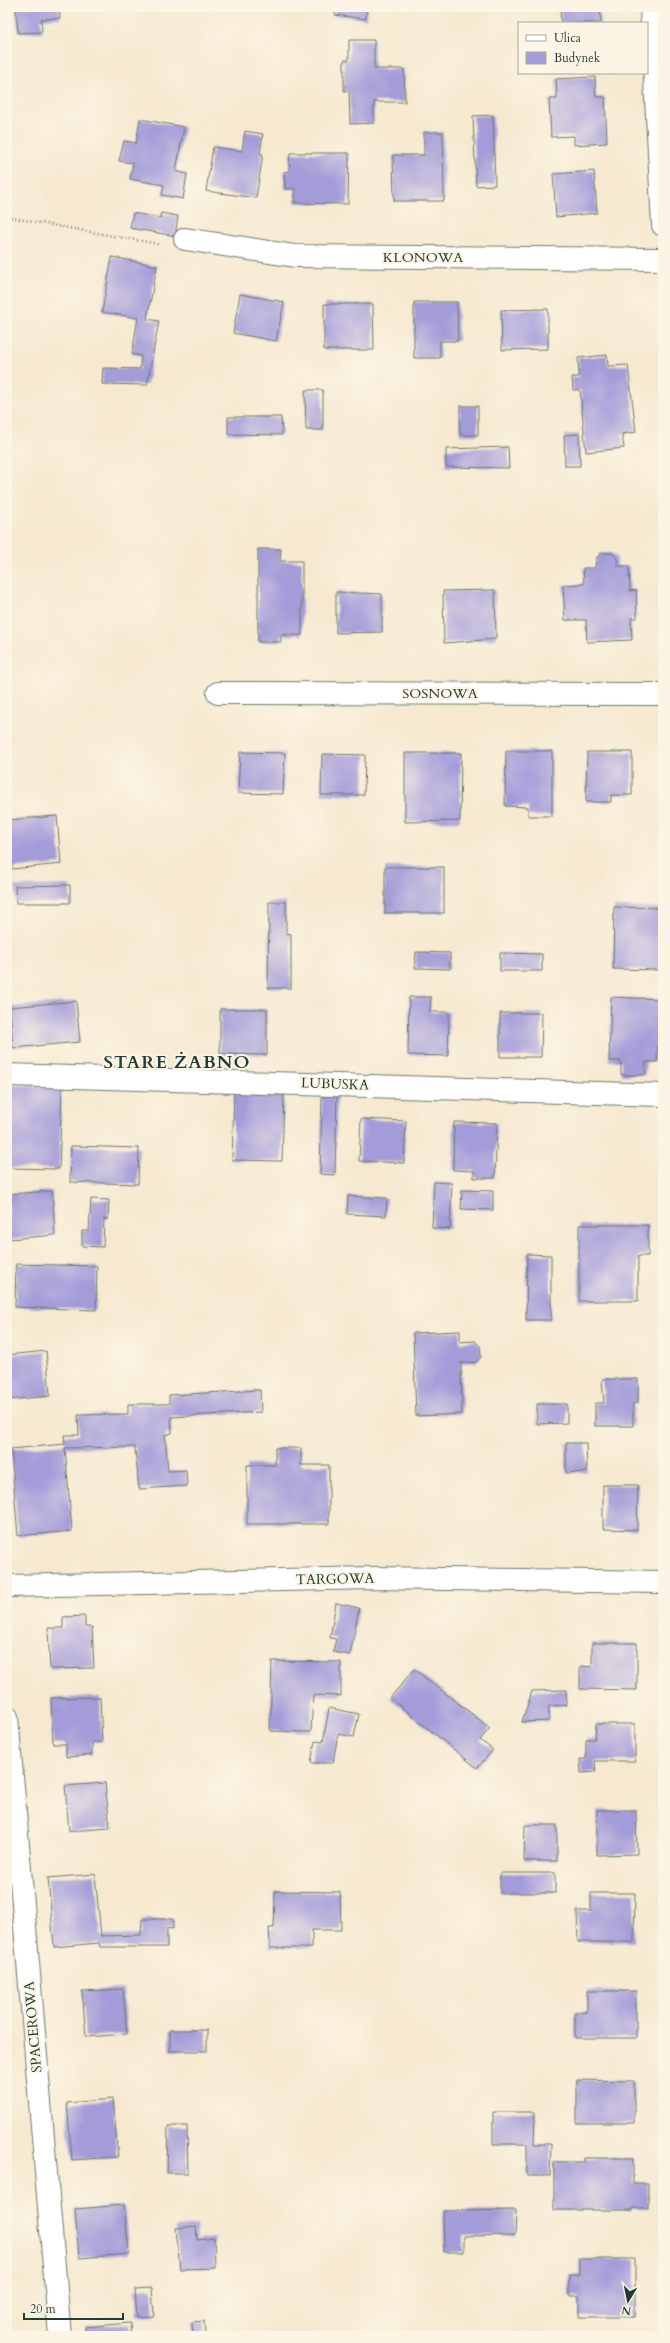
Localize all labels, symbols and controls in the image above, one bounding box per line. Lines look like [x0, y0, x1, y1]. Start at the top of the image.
legend [518, 22, 648, 74]
text: Ulica [554, 30, 582, 46]
text: Budynek [554, 50, 601, 66]
street label: KLONOWA [383, 248, 463, 267]
street label: SOSNOWA [402, 684, 478, 703]
district label: STARE ŻABNO [104, 1050, 250, 1075]
street label: LUBUSKA [301, 1073, 369, 1095]
street label: TARGOWA [296, 1569, 374, 1589]
street label: SPACEROWA [20, 1980, 46, 2074]
north arrow [608, 2281, 648, 2321]
scale bar [24, 2295, 123, 2321]
text: 20 m [30, 2301, 57, 2317]
text: N [620, 2302, 632, 2319]

